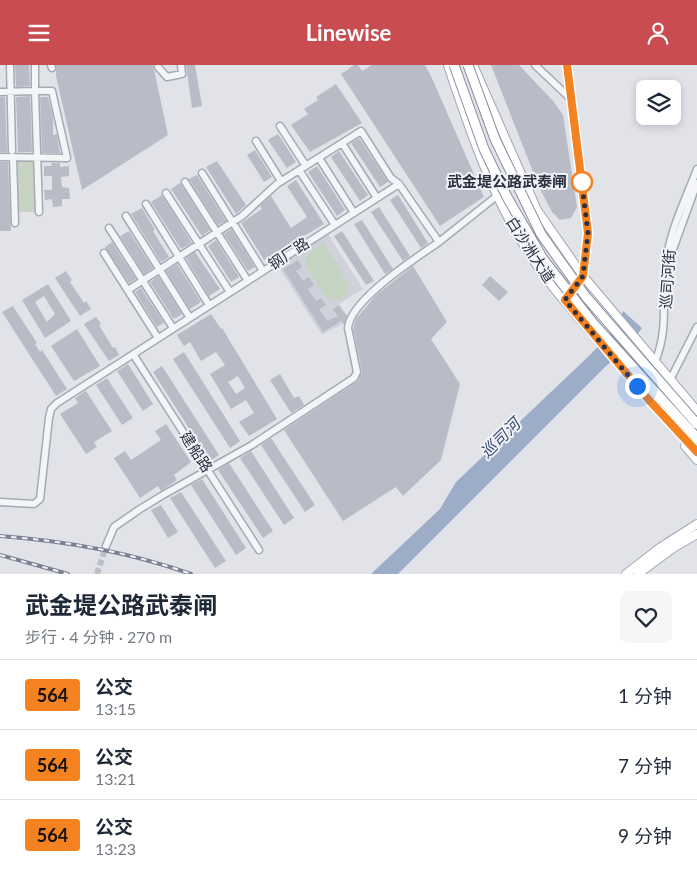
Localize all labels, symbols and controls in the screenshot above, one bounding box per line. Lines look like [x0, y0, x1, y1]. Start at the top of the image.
icon: menu [25, 19, 53, 47]
text: Linewise [306, 19, 391, 46]
icon: person [644, 19, 672, 47]
map controls [636, 80, 681, 125]
button: layers [636, 80, 681, 125]
marker: 武金堤公路武泰闸 [571, 171, 593, 193]
place label: 武金堤公路武泰闸 [447, 172, 567, 190]
street label: 白沙洲大道 [503, 213, 559, 286]
street label: 钢厂路 [265, 233, 312, 273]
street label: 巡司河街 [656, 248, 678, 309]
your location [625, 374, 650, 399]
water label: 巡司河 [476, 412, 525, 461]
street label: 建船路 [177, 428, 217, 475]
text: 武金堤公路武泰闸 [25, 590, 217, 619]
button: heart [620, 591, 672, 643]
text: 步行 · 4 分钟 · 270 m [25, 627, 172, 646]
text: 公交 [95, 675, 133, 698]
text: 564 [37, 684, 68, 706]
text: 1 分钟 [618, 684, 672, 707]
text: 13:15 [95, 699, 136, 718]
text: 公交 [95, 745, 133, 768]
text: 564 [37, 754, 68, 776]
text: 7 分钟 [618, 754, 672, 777]
text: 13:21 [95, 769, 136, 788]
text: 公交 [95, 815, 133, 838]
text: 564 [37, 824, 68, 846]
text: 9 分钟 [618, 824, 672, 847]
text: 13:23 [95, 839, 136, 858]

